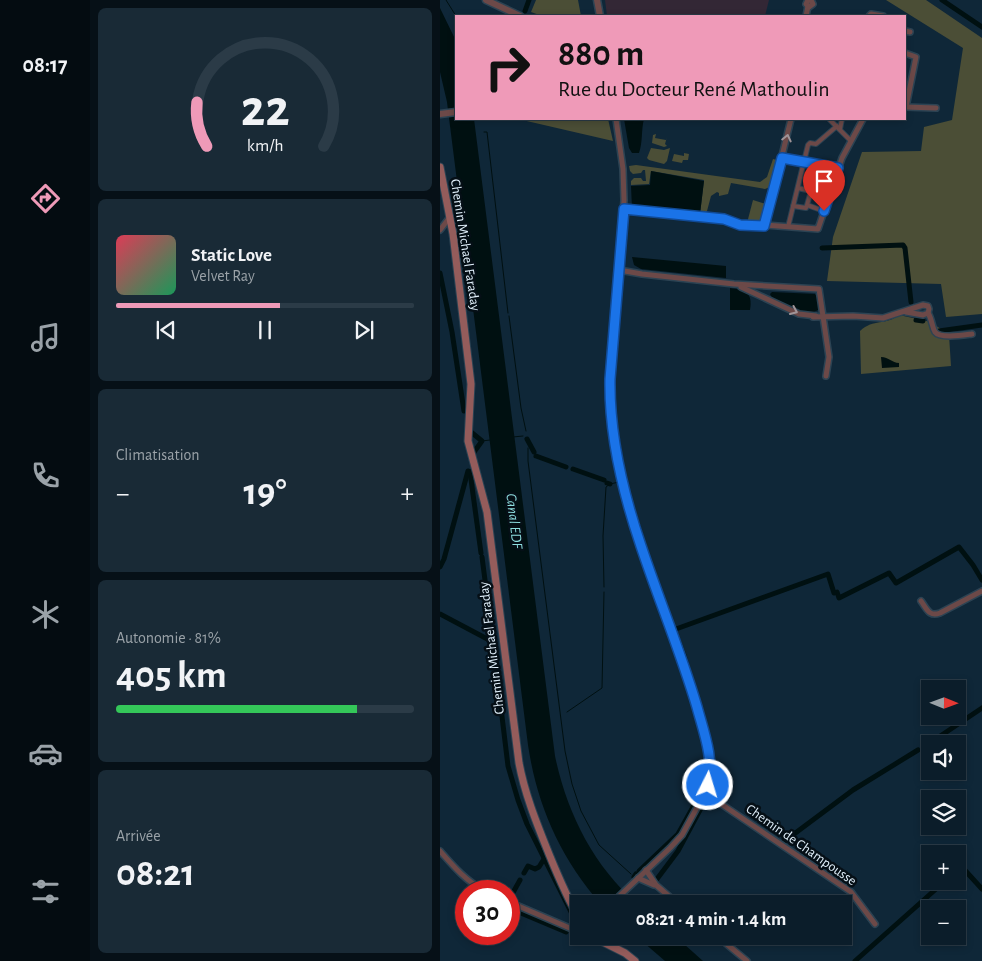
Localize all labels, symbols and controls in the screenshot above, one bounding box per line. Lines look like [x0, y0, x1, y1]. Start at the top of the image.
icon: right [475, 35, 540, 100]
text: 880 m [558, 37, 644, 72]
text: 08:17 [23, 54, 67, 76]
text: Rue du Docteur René Mathoulin [558, 78, 830, 100]
text: 22 [241, 83, 289, 135]
one-way arrow [781, 134, 792, 143]
text: km/h [247, 137, 283, 155]
pin [803, 160, 845, 211]
icon: arrive [810, 167, 838, 195]
street label: Chemin Michael Faraday [448, 178, 482, 312]
icon: directions [28, 181, 63, 216]
text: Static Love [191, 246, 272, 265]
text: Velvet Ray [191, 268, 255, 284]
one-way arrow [789, 305, 798, 316]
icon: previous [152, 316, 180, 344]
icon: pause [251, 316, 279, 344]
icon: next [350, 316, 378, 344]
icon: music [28, 320, 63, 355]
text: Climatisation [116, 447, 200, 463]
icon: phone [28, 458, 63, 493]
text: 19° [243, 474, 287, 512]
text: − [116, 480, 129, 508]
text: + [401, 480, 414, 508]
water label: Canal EDF [503, 492, 525, 551]
street label: Chemin Michael Faraday [477, 581, 507, 715]
icon: climate [28, 597, 63, 632]
text: Autonomie · 81% [116, 630, 221, 646]
text: 405 km [116, 657, 227, 695]
north arrow [921, 680, 966, 725]
map controls [921, 680, 966, 945]
button: sound [921, 735, 966, 780]
icon: car [28, 736, 63, 771]
position arrow [681, 758, 733, 810]
button: layers [921, 790, 966, 835]
street label: Chemin de Champousse [743, 802, 859, 888]
text: Arrivée [116, 828, 161, 844]
button: + [921, 845, 966, 890]
text: 08:21 [116, 855, 195, 893]
icon: filters [28, 874, 63, 909]
speed limit sign: 30 [455, 880, 520, 945]
button: − [921, 900, 966, 945]
text: 08:21 · 4 min · 1.4 km [636, 910, 786, 929]

